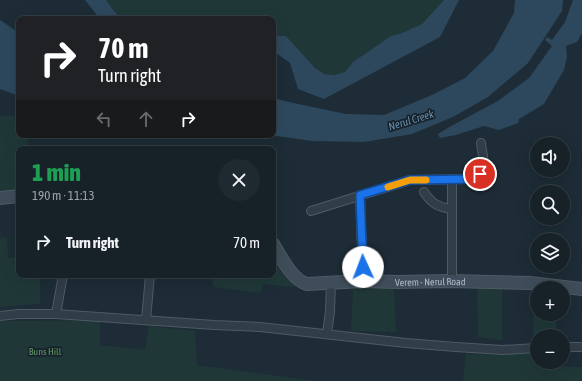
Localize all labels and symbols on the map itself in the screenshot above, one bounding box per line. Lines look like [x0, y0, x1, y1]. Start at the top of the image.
water label: Nerul Creek [387, 107, 435, 133]
pin [463, 157, 497, 191]
position arrow [342, 246, 384, 288]
street label: Verem - Nerul Road [395, 275, 466, 288]
park label: Buns Hill [29, 346, 62, 357]

